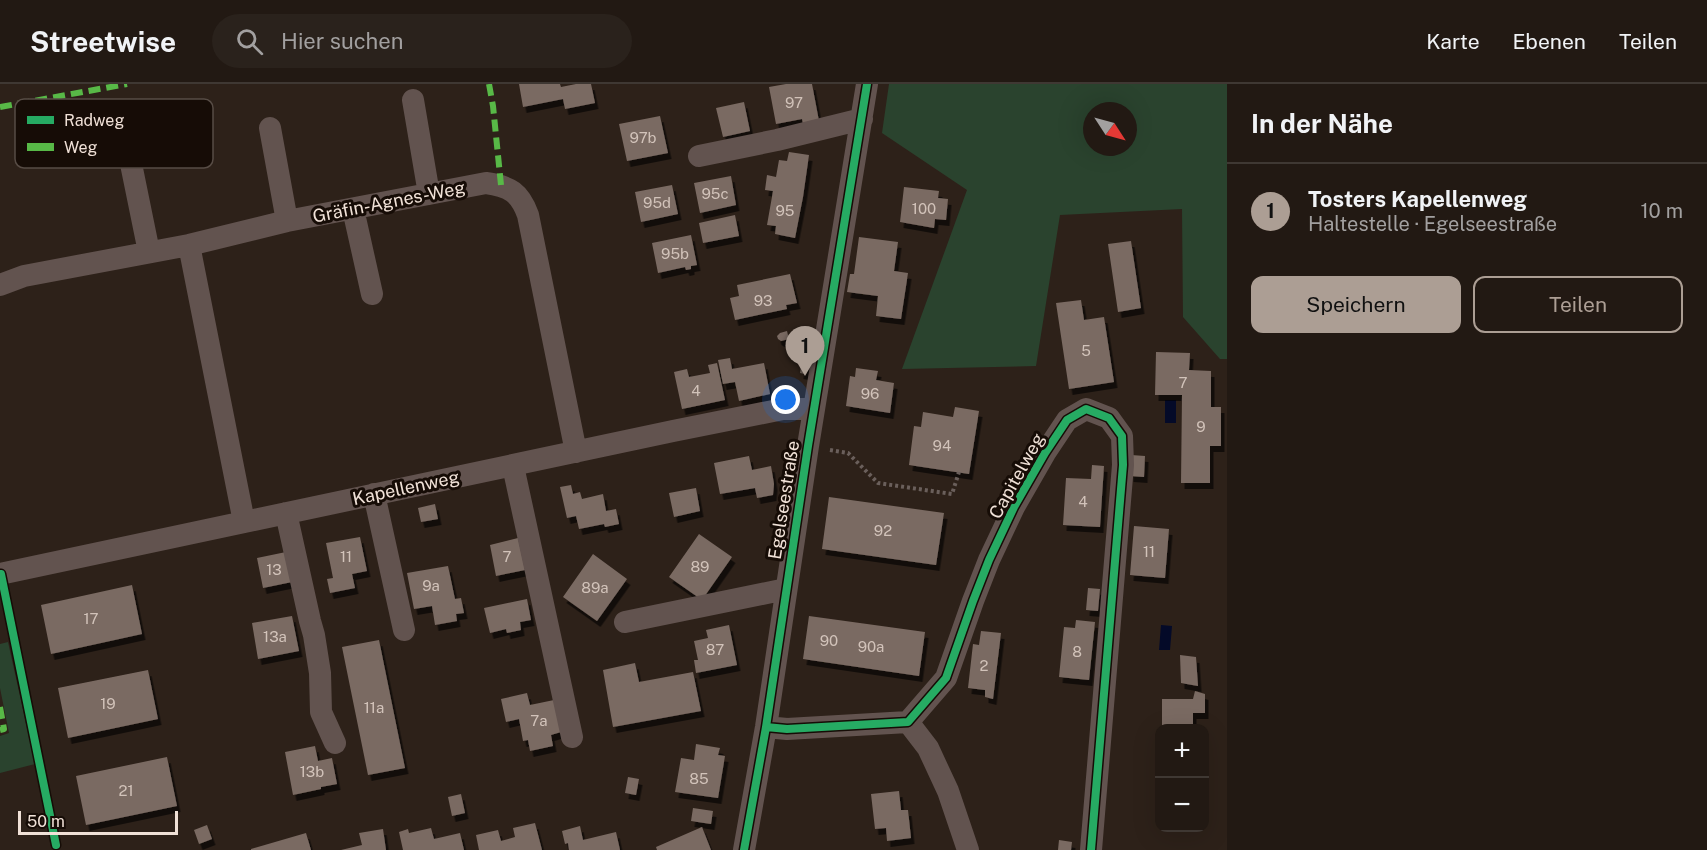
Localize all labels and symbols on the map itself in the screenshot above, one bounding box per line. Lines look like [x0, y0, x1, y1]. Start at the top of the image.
house number: 97 [785, 94, 803, 111]
legend [15, 99, 213, 168]
north arrow [1083, 102, 1137, 156]
text: Radweg [64, 111, 124, 130]
house number: 97b [630, 129, 656, 146]
text: Weg [64, 138, 98, 157]
street label: Gräfin-Agnes-Weg [311, 176, 467, 227]
house number: 95c [701, 185, 729, 202]
house number: 95d [643, 194, 671, 211]
house number: 100 [912, 200, 936, 217]
house number: 95 [776, 202, 794, 219]
house number: 95b [661, 245, 689, 262]
house number: 93 [754, 292, 772, 309]
pin: 1 [786, 326, 824, 376]
house number: 5 [1081, 342, 1091, 359]
house number: 7 [1178, 374, 1188, 391]
house number: 4 [691, 382, 701, 399]
your location [771, 385, 800, 414]
house number: 96 [861, 385, 879, 402]
house number: 9 [1196, 418, 1206, 435]
street label: Capitelweg [984, 429, 1049, 522]
house number: 94 [933, 437, 951, 454]
street label: Egelseestraße [764, 439, 803, 561]
street label: Kapellenweg [351, 466, 461, 509]
house number: 4 [1078, 493, 1088, 510]
house number: 92 [874, 522, 892, 539]
house number: 11 [1143, 543, 1155, 560]
house number: 11 [340, 548, 352, 565]
house number: 7 [502, 548, 512, 565]
house number: 89 [691, 558, 709, 575]
house number: 13 [266, 561, 282, 578]
house number: 9a [422, 577, 440, 594]
house number: 89a [581, 579, 609, 596]
house number: 17 [83, 610, 99, 627]
house number: 13a [263, 628, 287, 645]
house number: 90 [820, 632, 838, 649]
house number: 90a [858, 638, 884, 655]
house number: 87 [706, 641, 724, 658]
house number: 8 [1072, 643, 1082, 660]
house number: 2 [980, 657, 989, 674]
house number: 19 [100, 695, 116, 712]
house number: 11a [364, 699, 384, 716]
house number: 7a [530, 712, 548, 729]
house number: 13b [300, 763, 324, 780]
house number: 85 [689, 770, 709, 787]
house number: 21 [118, 782, 134, 799]
scale bar [18, 808, 178, 836]

